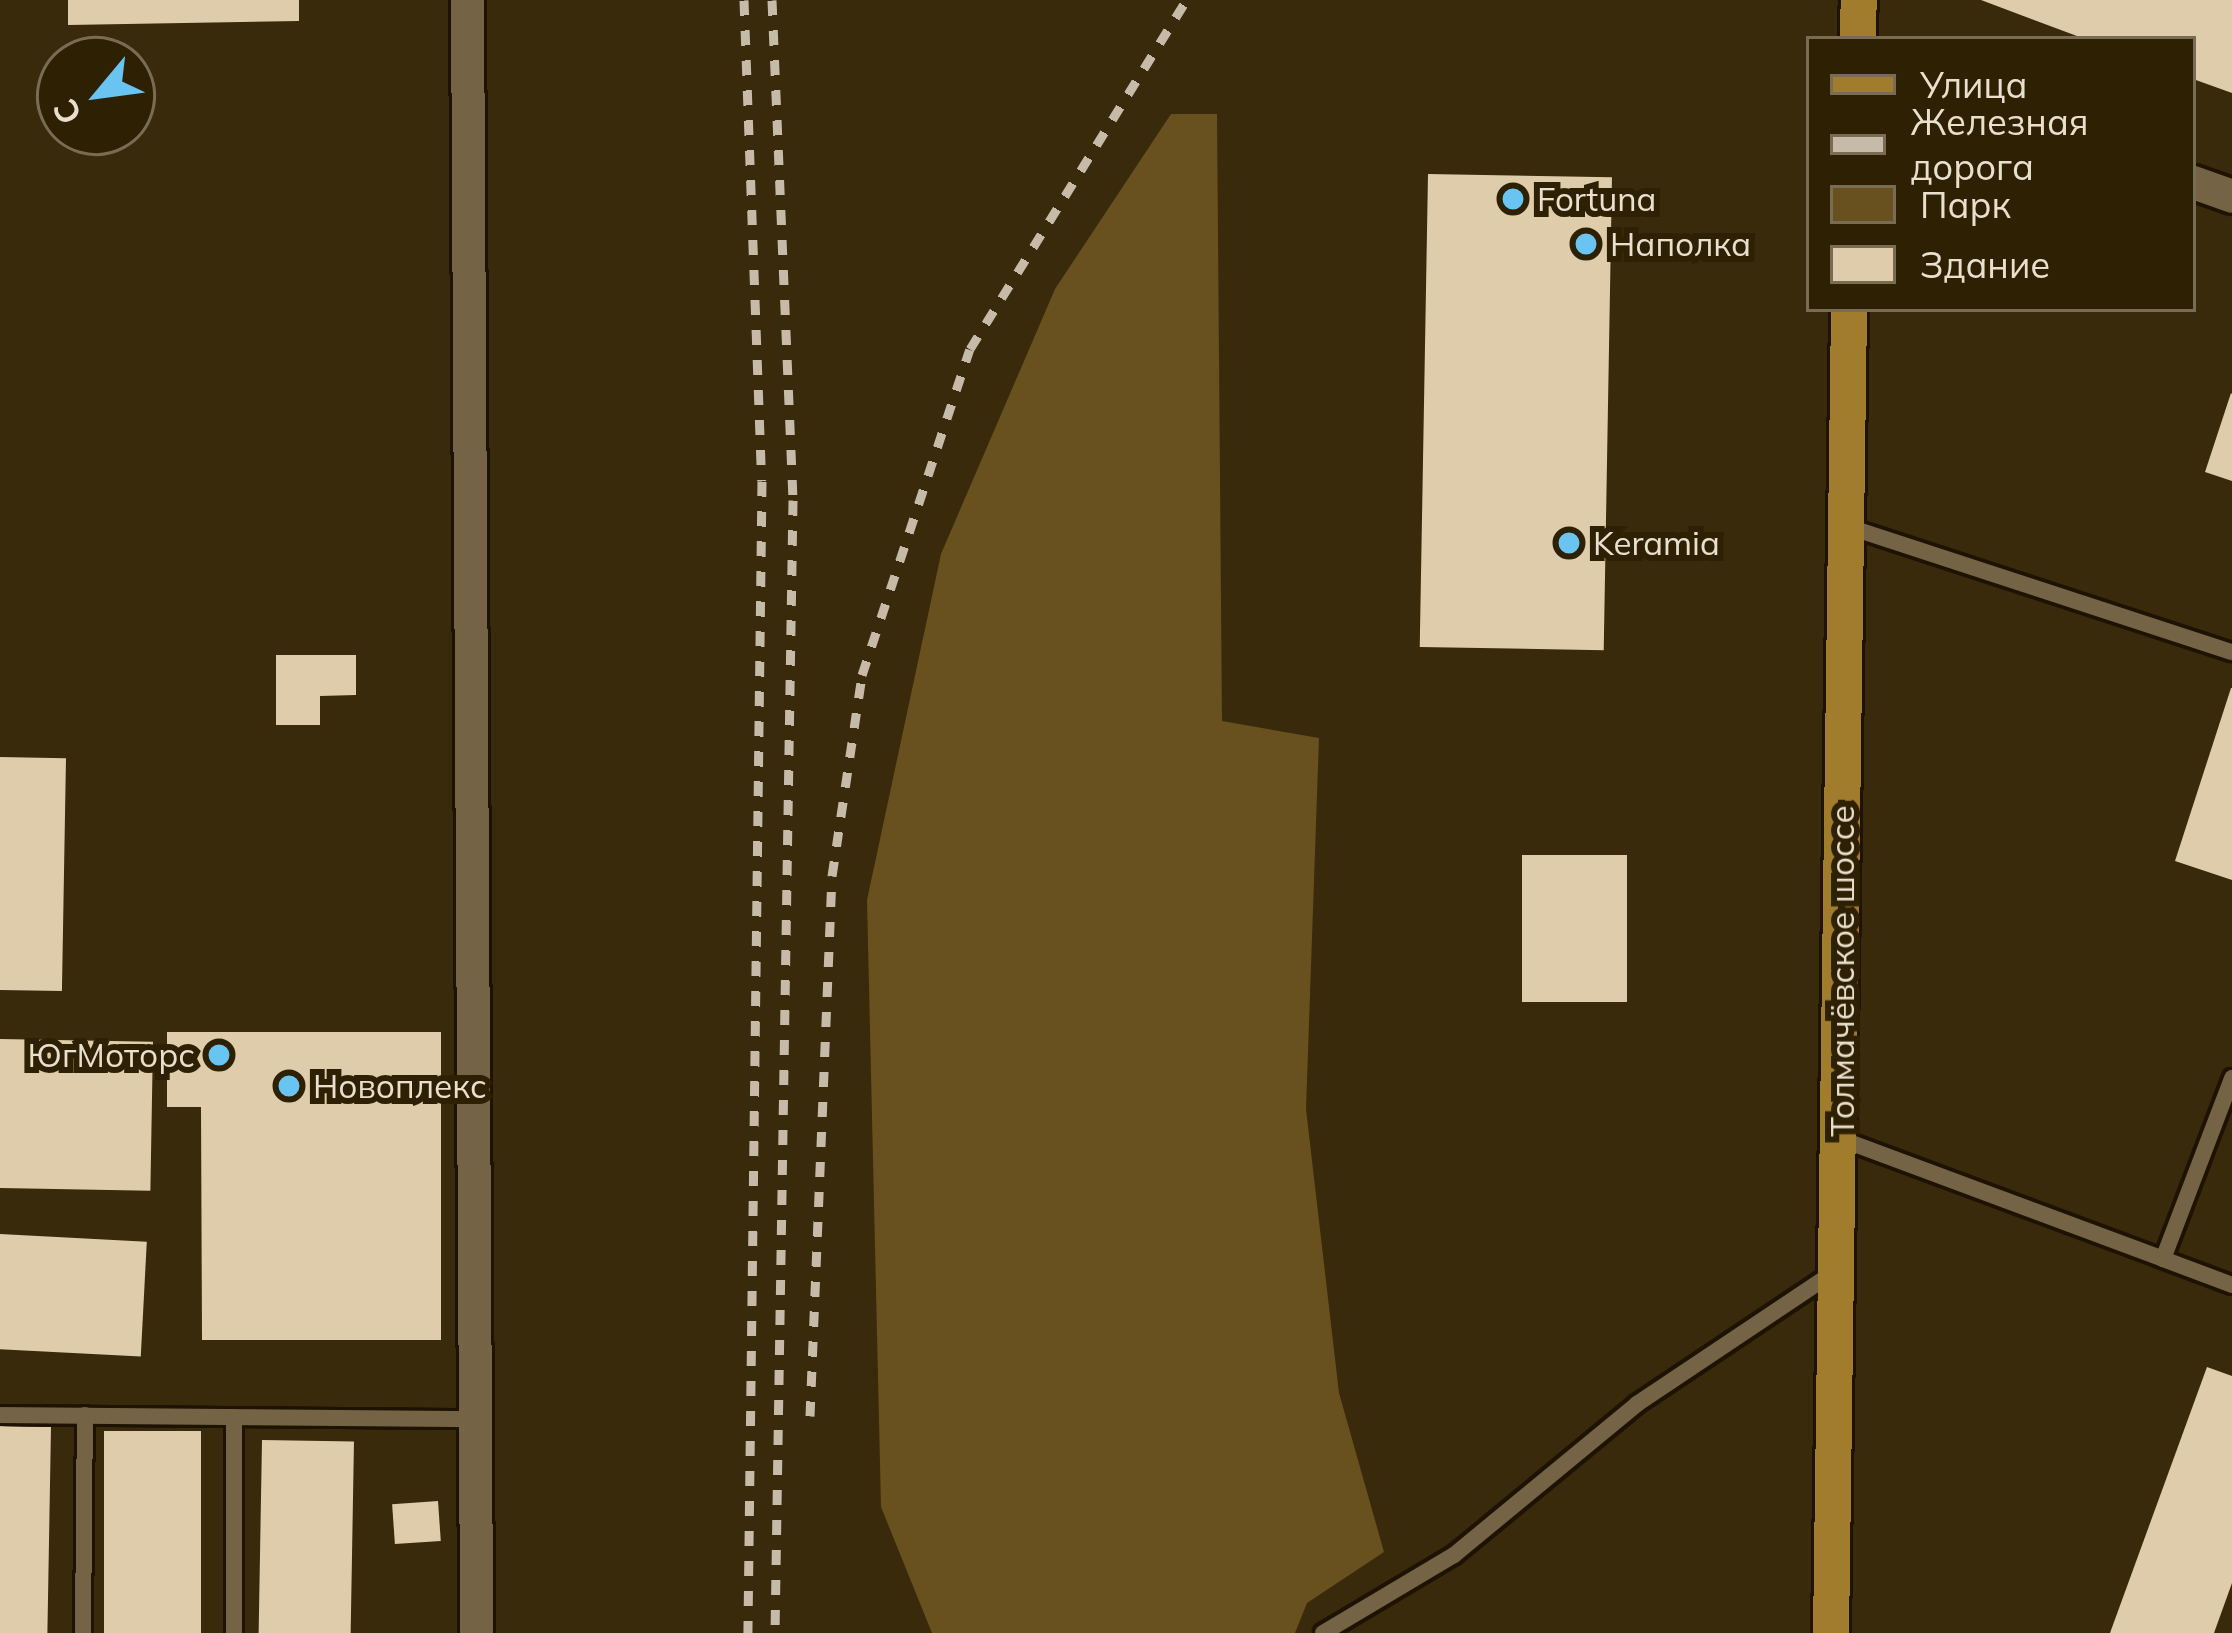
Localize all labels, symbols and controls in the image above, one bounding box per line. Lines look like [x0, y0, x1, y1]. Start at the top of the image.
north arrow [36, 36, 156, 156]
legend [1806, 36, 2196, 312]
text: Улица [1920, 62, 2028, 107]
text: С [43, 92, 90, 132]
text: Железная дорога [1910, 99, 2089, 189]
place label: Fortuna [1537, 179, 1656, 219]
text: Парк [1920, 182, 2011, 227]
marker: Fortuna [1500, 186, 1526, 212]
place label: Наполка [1610, 224, 1751, 264]
marker: Наполка [1573, 231, 1599, 257]
text: Здание [1920, 242, 2050, 287]
place label: Keramia [1593, 523, 1720, 563]
marker: Keramia [1556, 530, 1582, 556]
street label: Толмачёвское шоссе [1822, 805, 1862, 1137]
place label: ЮгМоторс [28, 1035, 195, 1075]
marker: ЮгМоторс [206, 1042, 232, 1068]
place label: Новоплекс [313, 1066, 487, 1106]
marker: Новоплекс [276, 1073, 302, 1099]

